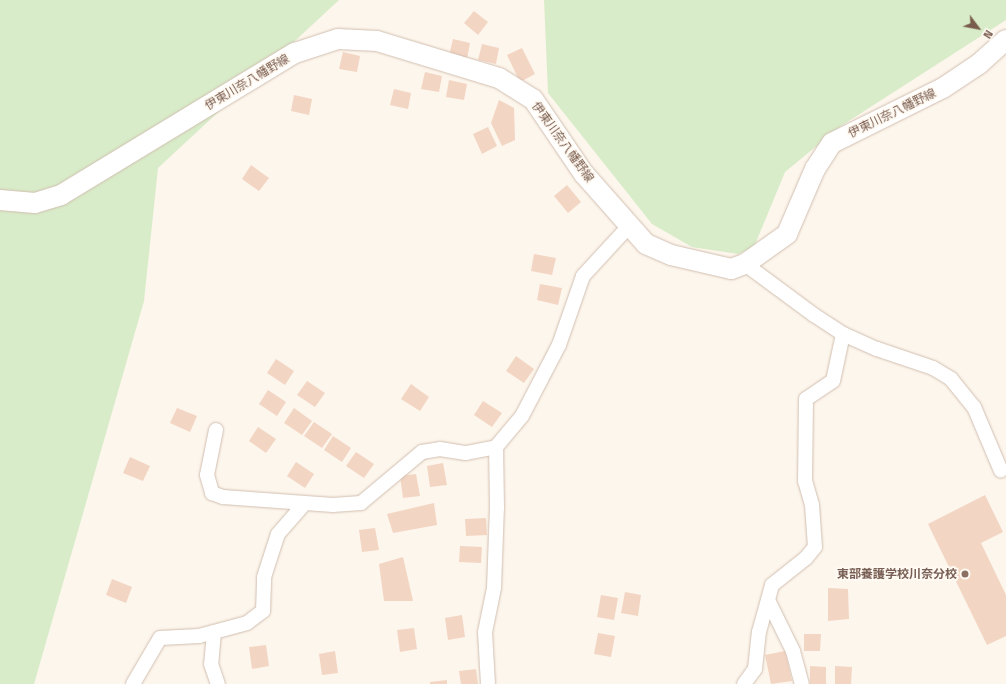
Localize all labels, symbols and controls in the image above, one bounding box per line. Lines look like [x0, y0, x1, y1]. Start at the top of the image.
north arrow [958, 8, 998, 48]
text: N [979, 27, 997, 42]
street label: 伊東川奈八幡野線 [202, 51, 292, 113]
street label: 伊東川奈八幡野線 [846, 85, 938, 141]
street label: 伊東川奈八幡野線 [529, 99, 597, 185]
place label: 東部養護学校川奈分校 [837, 567, 957, 581]
marker: 東部養護学校川奈分校 [960, 569, 970, 579]

